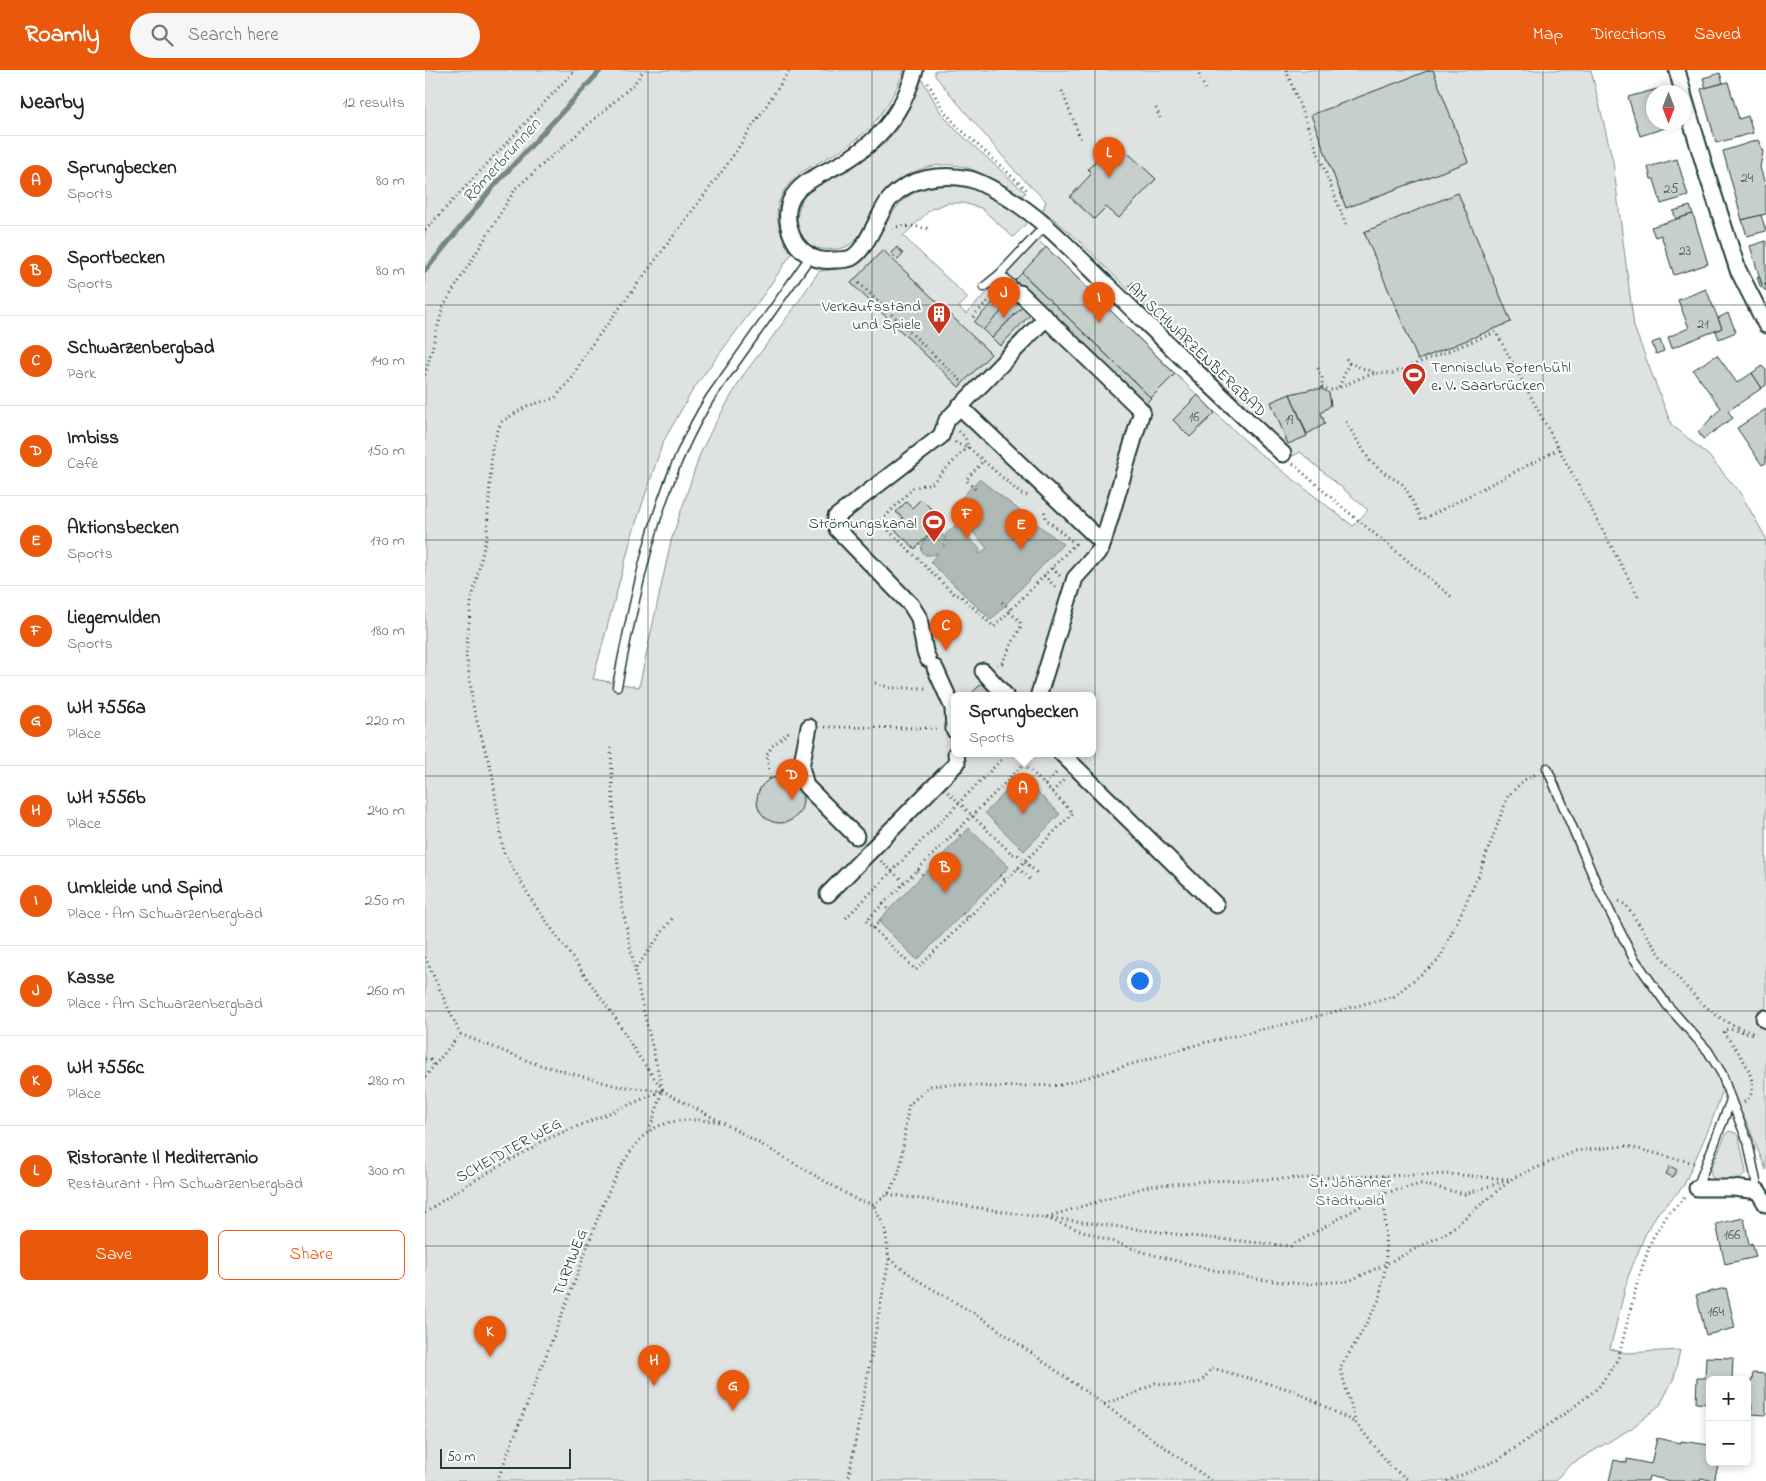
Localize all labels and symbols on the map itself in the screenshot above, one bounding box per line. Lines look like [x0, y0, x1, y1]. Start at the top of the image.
north arrow [1646, 85, 1691, 130]
water label: Römerbrunnen [457, 112, 549, 210]
pin: L [1093, 137, 1125, 178]
house number: 24 [1741, 168, 1754, 189]
house number: 25 [1664, 179, 1678, 200]
house number: 23 [1679, 241, 1692, 262]
pin: J [988, 277, 1020, 318]
street label: AM SCHWARZENBERGBAD [1122, 278, 1271, 423]
pin: I [1083, 282, 1115, 323]
place label: Verkaufsstand und Spiele [821, 295, 922, 337]
building icon: Verkaufsstand und Spiele [926, 301, 952, 335]
house number: 21 [1697, 314, 1709, 335]
place label: Tennisclub Rotenbühl e. V. Saarbrücken [1431, 356, 1571, 398]
sports icon: Tennisclub Rotenbühl e. V. Saarbrücken [1401, 362, 1427, 396]
house number: 16 [1189, 407, 1199, 428]
house number: 19 [1285, 410, 1294, 431]
pin: F [951, 498, 983, 539]
sports icon: Strömungskanal [921, 509, 947, 543]
pin: E [1005, 509, 1037, 550]
place label: Strömungskanal [808, 512, 917, 536]
pin: C [930, 610, 962, 651]
pin: D [776, 759, 808, 800]
pin: A [1007, 773, 1039, 814]
pin: B [929, 852, 961, 893]
your location [1127, 968, 1153, 994]
street label: SCHEIDTER WEG [452, 1112, 566, 1190]
park label: St. Johanner Stadtwald [1309, 1171, 1391, 1213]
house number: 166 [1724, 1225, 1740, 1246]
street label: TURMWEG [547, 1226, 595, 1300]
house number: 164 [1708, 1302, 1724, 1323]
pin: K [474, 1316, 506, 1357]
pin: H [638, 1345, 670, 1386]
pin: G [717, 1370, 749, 1411]
scale bar [440, 1446, 571, 1469]

